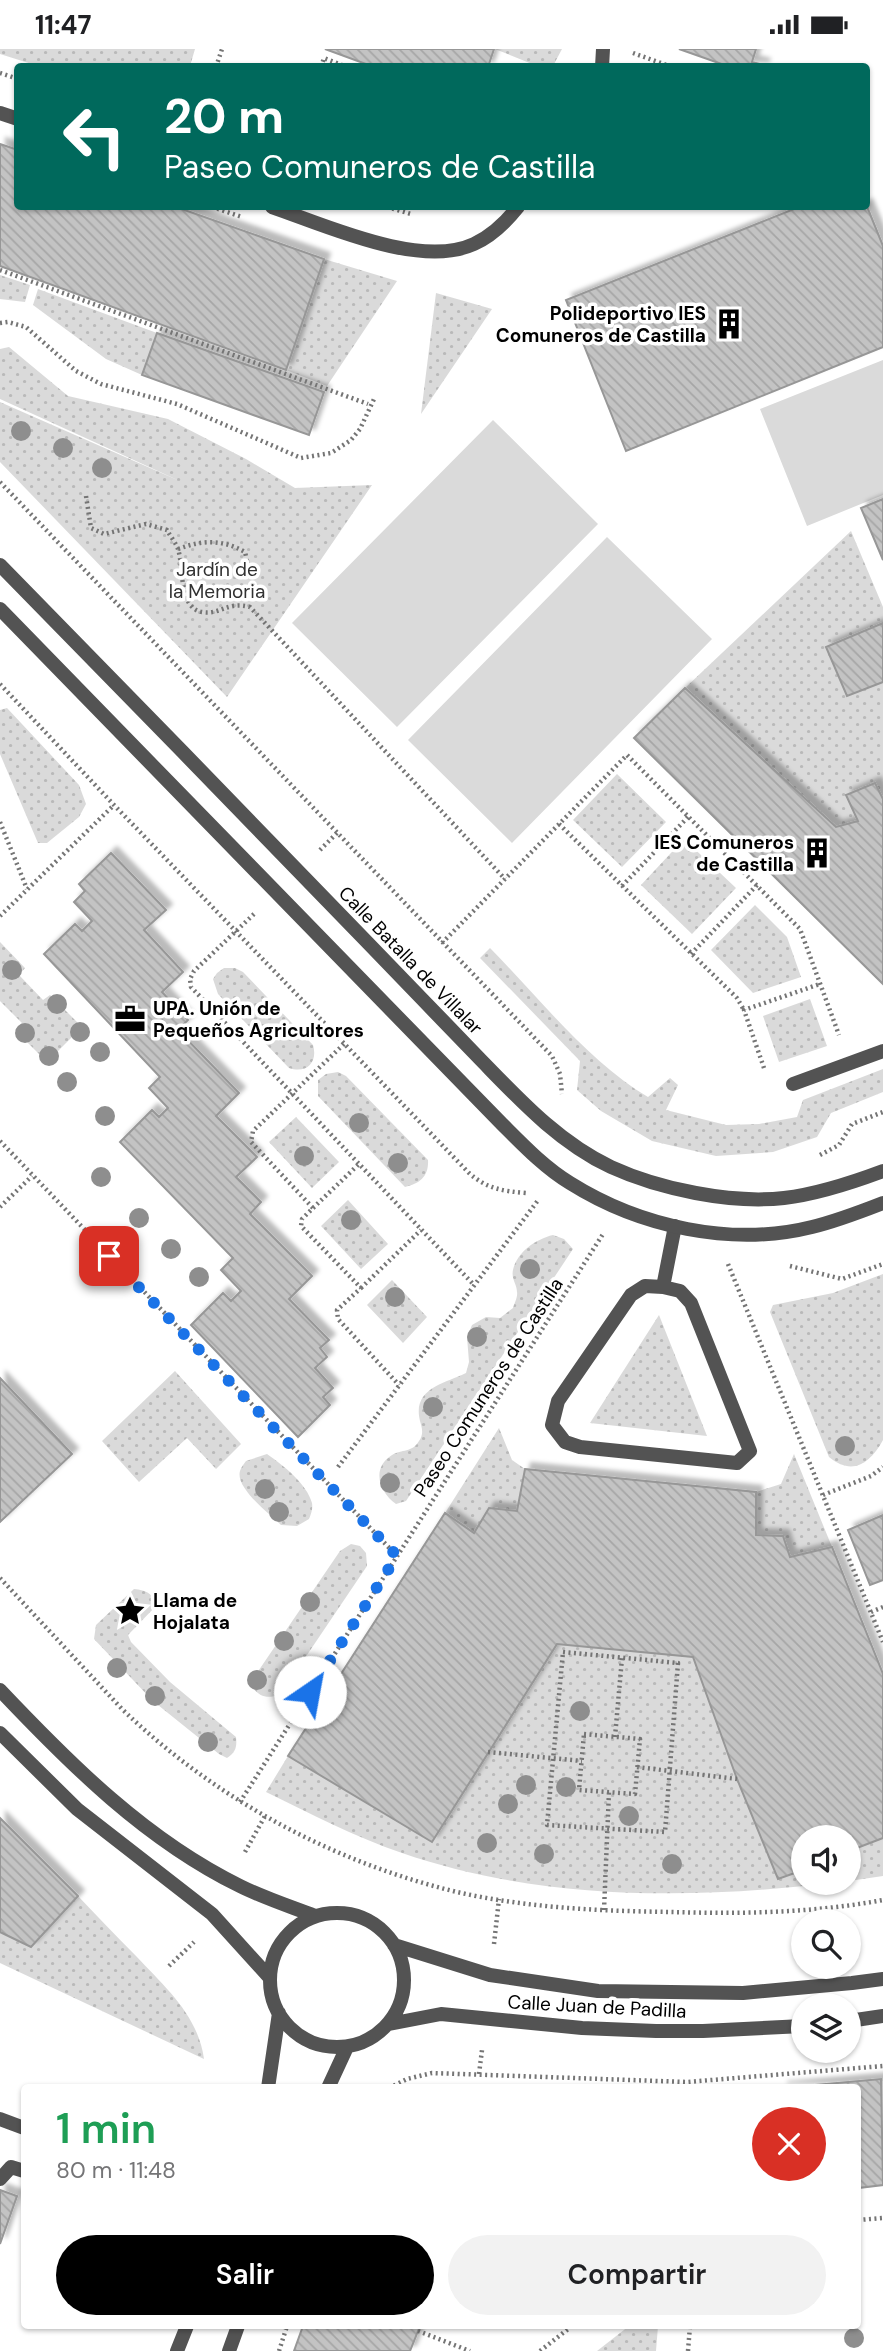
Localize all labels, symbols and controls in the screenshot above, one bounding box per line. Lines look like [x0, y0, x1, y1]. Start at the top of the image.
text: 11:47 [35, 8, 91, 42]
text: 20 m [164, 84, 284, 148]
icon: left [49, 91, 140, 182]
text: Paseo Comuneros de Castilla [164, 146, 595, 188]
place label: Polideportivo IES Comuneros de Castilla [496, 301, 706, 348]
building icon: Polideportivo IES Comuneros de Castilla [712, 307, 746, 341]
park label: Jardín de la Memoria [169, 557, 265, 604]
place label: IES Comuneros de Castilla [654, 830, 794, 877]
building icon: IES Comuneros de Castilla [800, 836, 834, 870]
street label: Calle Batalla de Villalar [333, 881, 488, 1040]
place label: UPA. Unión de Pequeños Agricultores [153, 996, 364, 1043]
office icon: UPA. Unión de Pequeños Agricultores [113, 1002, 147, 1036]
pin [79, 1226, 139, 1286]
icon: arrive [90, 1237, 128, 1275]
street label: Paseo Comuneros de Castilla [408, 1273, 569, 1502]
place label: Llama de Hojalata [153, 1588, 237, 1635]
place icon: Llama de Hojalata [113, 1594, 147, 1628]
position arrow [273, 1655, 347, 1729]
map controls [791, 1825, 861, 2063]
button: sound [791, 1825, 861, 1895]
button: search [791, 1909, 861, 1979]
street label: Calle Juan de Padilla [507, 1989, 687, 2024]
button: layers [791, 1993, 861, 2063]
text: 1 min [56, 2101, 156, 2156]
button: close [752, 2107, 826, 2181]
text: 80 m · 11:48 [56, 2155, 176, 2185]
button: Salir [56, 2235, 434, 2315]
button: Compartir [448, 2235, 826, 2315]

